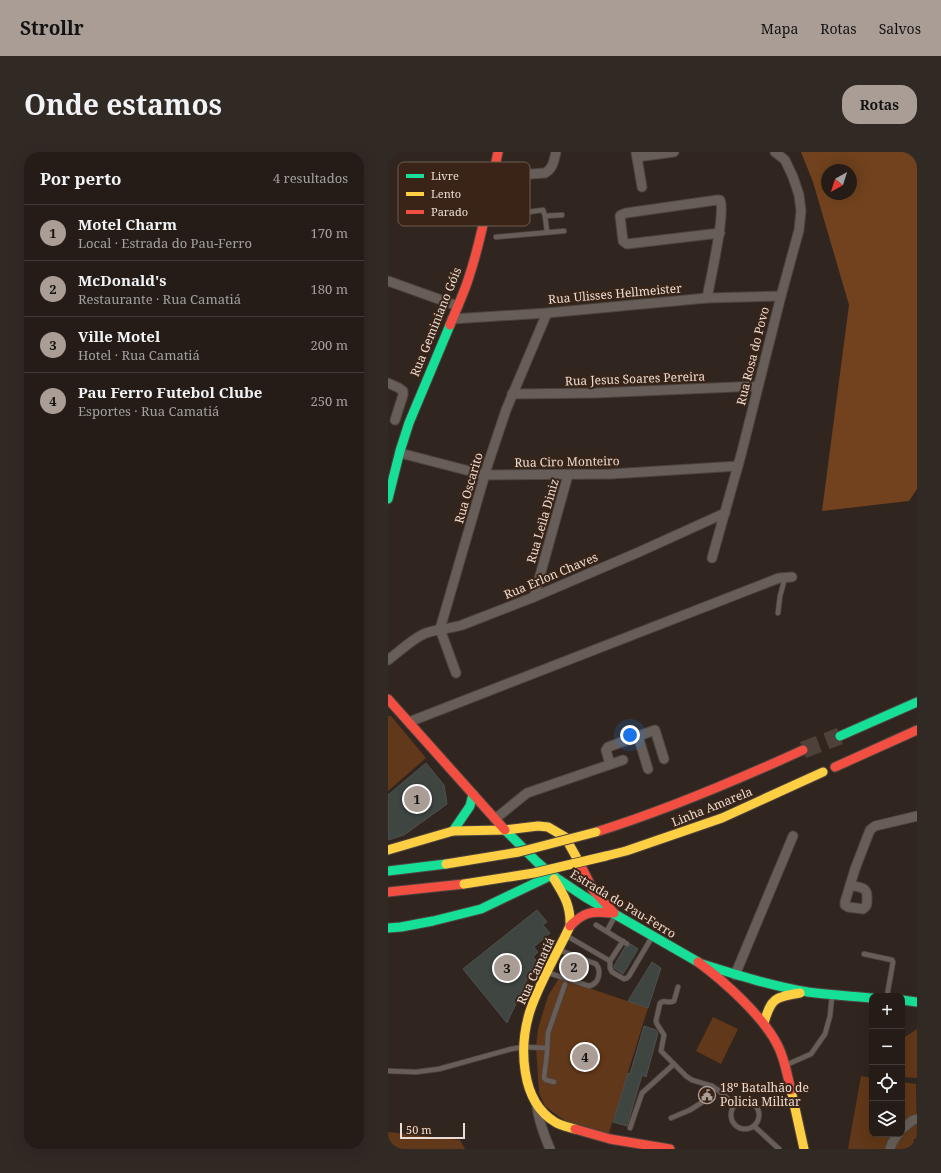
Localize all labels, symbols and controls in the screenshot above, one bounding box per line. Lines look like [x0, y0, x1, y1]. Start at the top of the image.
text: Strollr [20, 15, 84, 41]
text: Mapa [761, 19, 798, 38]
text: Rotas [820, 19, 857, 38]
text: Salvos [879, 19, 921, 38]
text: Onde estamos [24, 85, 222, 123]
button: Rotas [842, 85, 917, 124]
legend [398, 162, 530, 226]
north arrow [821, 164, 857, 200]
text: Por perto [40, 167, 122, 190]
text: Livre [431, 168, 459, 183]
text: 4 resultados [273, 169, 348, 187]
text: Lento [431, 186, 461, 201]
text: Parado [431, 204, 468, 219]
text: Motel Charm [78, 214, 177, 234]
text: 1 [49, 224, 57, 242]
text: 170 m [311, 224, 348, 242]
text: Local · Estrada do Pau-Ferro [78, 234, 252, 252]
street label: Rua Geminiano Góis [406, 265, 465, 379]
text: McDonald's [78, 270, 167, 290]
street label: Rua Ulisses Hellmeister [547, 279, 683, 308]
text: 2 [49, 280, 57, 298]
text: 180 m [311, 280, 348, 298]
text: Restaurante · Rua Camatiá [78, 290, 241, 308]
street label: Rua Rosa do Povo [732, 305, 773, 407]
text: Ville Motel [78, 326, 160, 346]
text: 3 [49, 336, 57, 354]
text: 200 m [311, 336, 348, 354]
text: Hotel · Rua Camatiá [78, 346, 200, 364]
street label: Rua Jesus Soares Pereira [565, 368, 706, 389]
text: Pau Ferro Futebol Clube [78, 382, 262, 402]
text: 4 [49, 392, 57, 410]
text: 250 m [311, 392, 348, 410]
text: Esportes · Rua Camatiá [78, 402, 219, 420]
street label: Rua Oscarito [450, 450, 487, 525]
street label: Rua Ciro Monteiro [514, 452, 620, 471]
street label: Rua Leila Diniz [522, 477, 563, 565]
street label: Rua Erlon Chaves [501, 548, 600, 603]
your location [620, 725, 640, 745]
street label: Linha Amarela [669, 783, 755, 830]
pin: 1 [404, 784, 430, 814]
street label: Estrada do Pau-Ferro [567, 865, 679, 942]
street label: Rua Camatiá [513, 934, 559, 1007]
pin: 2 [561, 952, 587, 982]
pin: 3 [494, 953, 520, 983]
map controls [869, 993, 905, 1137]
button: + [869, 993, 905, 1029]
button: − [869, 1029, 905, 1065]
pin: 4 [572, 1042, 598, 1072]
button: locate [869, 1065, 905, 1101]
place label: 18º Batalhão de Policia Militar [720, 1079, 809, 1110]
public building icon: 18º Batalhão de Policia Militar [697, 1085, 717, 1105]
button: layers [869, 1101, 905, 1137]
scale bar [400, 1121, 465, 1140]
text: 50 m [406, 1122, 432, 1137]

